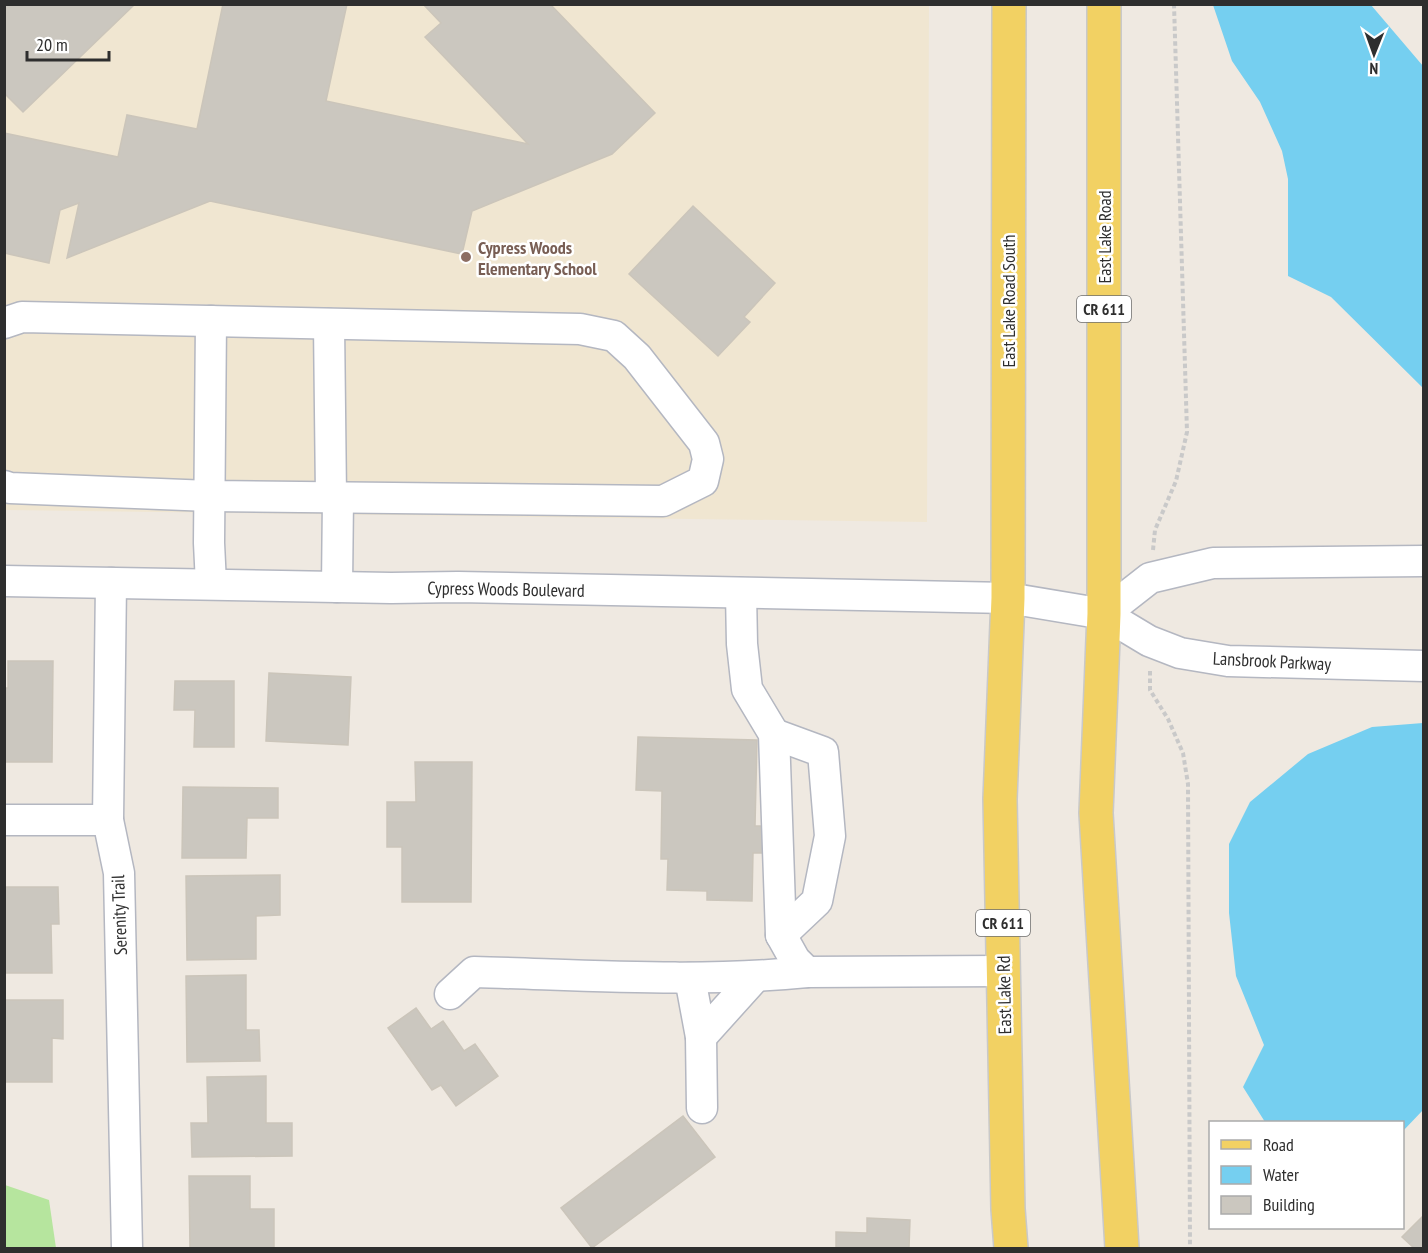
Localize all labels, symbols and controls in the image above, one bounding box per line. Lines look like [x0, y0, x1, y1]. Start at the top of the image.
scale bar [27, 24, 110, 62]
north arrow [1344, 24, 1404, 84]
text: 20 m [36, 33, 68, 56]
text: N [1369, 59, 1378, 79]
street label: East Lake Road [1093, 191, 1116, 283]
street label: East Lake Road South [997, 235, 1020, 367]
place label: Cypress Woods Elementary School [478, 236, 597, 280]
marker: Cypress Woods Elementary School [459, 250, 473, 264]
road number: CR 611 [1077, 296, 1131, 322]
street label: Cypress Woods Boulevard [427, 576, 585, 602]
street label: Lansbrook Parkway [1212, 646, 1332, 676]
street label: Serenity Trail [106, 874, 132, 956]
road number: CR 611 [976, 910, 1030, 936]
street label: East Lake Rd [992, 955, 1016, 1035]
legend [1209, 1121, 1404, 1229]
text: Road [1263, 1133, 1294, 1156]
text: Water [1263, 1163, 1299, 1186]
text: Building [1263, 1193, 1315, 1216]

